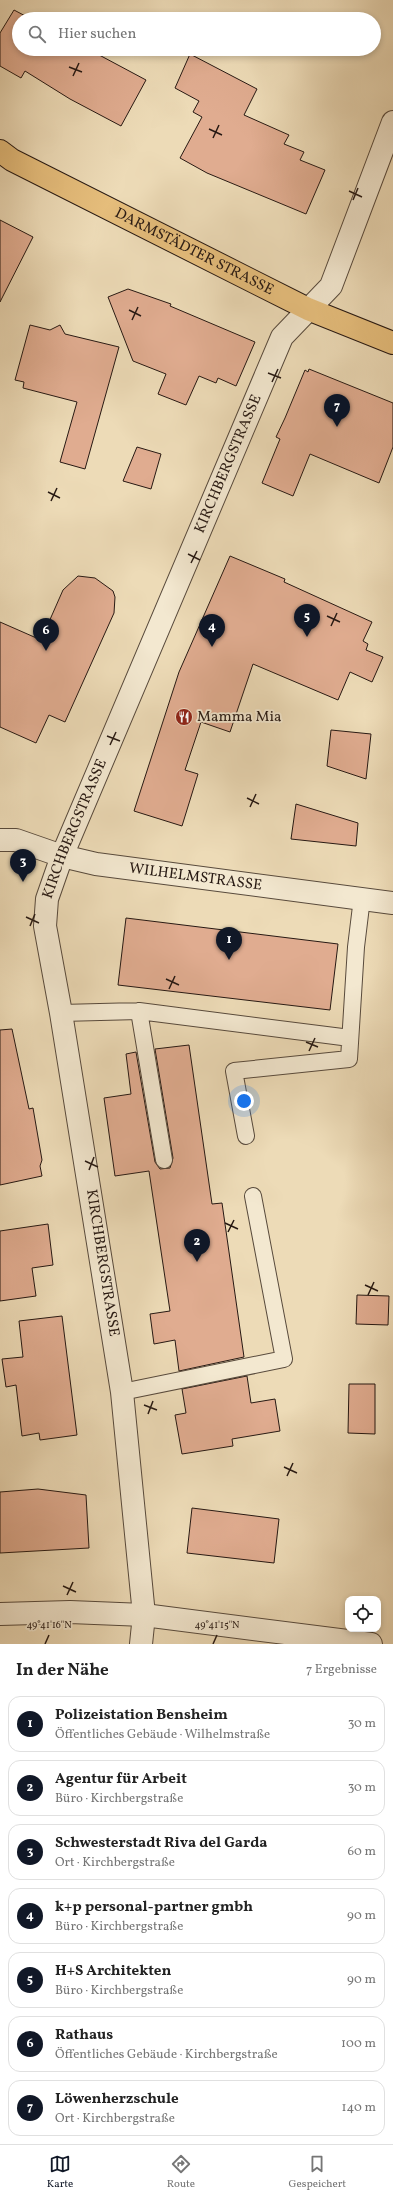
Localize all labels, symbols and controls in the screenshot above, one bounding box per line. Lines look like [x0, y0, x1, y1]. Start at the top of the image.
search box [12, 12, 381, 56]
icon: search [26, 23, 48, 45]
text: Hier suchen [58, 24, 136, 45]
street label: DARMSTÄDTER STRASSE [111, 203, 277, 301]
street label: KIRCHBERGSTRASSE [189, 391, 267, 537]
pin: 7 [324, 394, 350, 427]
pin: 5 [294, 604, 320, 637]
pin: 4 [199, 614, 225, 647]
pin: 6 [33, 618, 59, 651]
restaurant icon: Mamma Mia [174, 707, 194, 727]
place label: Mamma Mia [197, 707, 281, 728]
street label: KIRCHBERGSTRASSE [37, 756, 112, 902]
pin: 3 [10, 849, 36, 882]
street label: WILHELMSTRASSE [128, 858, 263, 896]
pin: 1 [216, 927, 242, 960]
your location [234, 1091, 254, 1111]
street label: KIRCHBERGSTRASSE [80, 1188, 124, 1338]
pin: 2 [184, 1229, 210, 1262]
map controls [345, 1596, 381, 1632]
button: locate [345, 1596, 381, 1632]
text: 49°41'16"N [26, 1618, 72, 1632]
text: 49°41'15"N [195, 1618, 240, 1632]
text: In der Nähe [16, 1659, 109, 1682]
text: 7 Ergebnisse [306, 1661, 377, 1679]
text: Polizeistation Bensheim [55, 1705, 228, 1726]
text: 1 [27, 1715, 33, 1733]
text: 30 m [348, 1715, 376, 1733]
text: Öffentliches Gebäude · Wilhelmstraße [55, 1726, 270, 1744]
text: Agentur für Arbeit [55, 1769, 187, 1790]
text: 2 [27, 1779, 33, 1797]
text: 30 m [348, 1779, 376, 1797]
text: Büro · Kirchbergstraße [55, 1790, 183, 1808]
text: Schwesterstadt Riva del Garda [55, 1833, 267, 1854]
text: 3 [27, 1843, 33, 1861]
text: 60 m [348, 1843, 376, 1861]
text: Ort · Kirchbergstraße [55, 1854, 175, 1872]
text: k+p personal-partner gmbh [55, 1897, 253, 1918]
text: 4 [26, 1907, 34, 1925]
text: 90 m [347, 1907, 376, 1925]
text: Büro · Kirchbergstraße [55, 1918, 183, 1936]
text: H+S Architekten [55, 1961, 171, 1982]
text: 5 [27, 1971, 33, 1989]
text: 90 m [347, 1971, 376, 1989]
text: Büro · Kirchbergstraße [55, 1982, 183, 2000]
text: Rathaus [55, 2025, 113, 2046]
text: 6 [26, 2035, 34, 2053]
text: 100 m [341, 2035, 376, 2053]
text: Öffentliches Gebäude · Kirchbergstraße [55, 2046, 278, 2064]
text: Löwenherzschule [55, 2089, 179, 2110]
text: 7 [27, 2099, 33, 2117]
text: 140 m [342, 2099, 376, 2117]
text: Ort · Kirchbergstraße [55, 2110, 175, 2128]
tab: Karte [47, 2153, 73, 2192]
tab: Route [167, 2153, 195, 2192]
tab: Gespeichert [289, 2153, 346, 2192]

